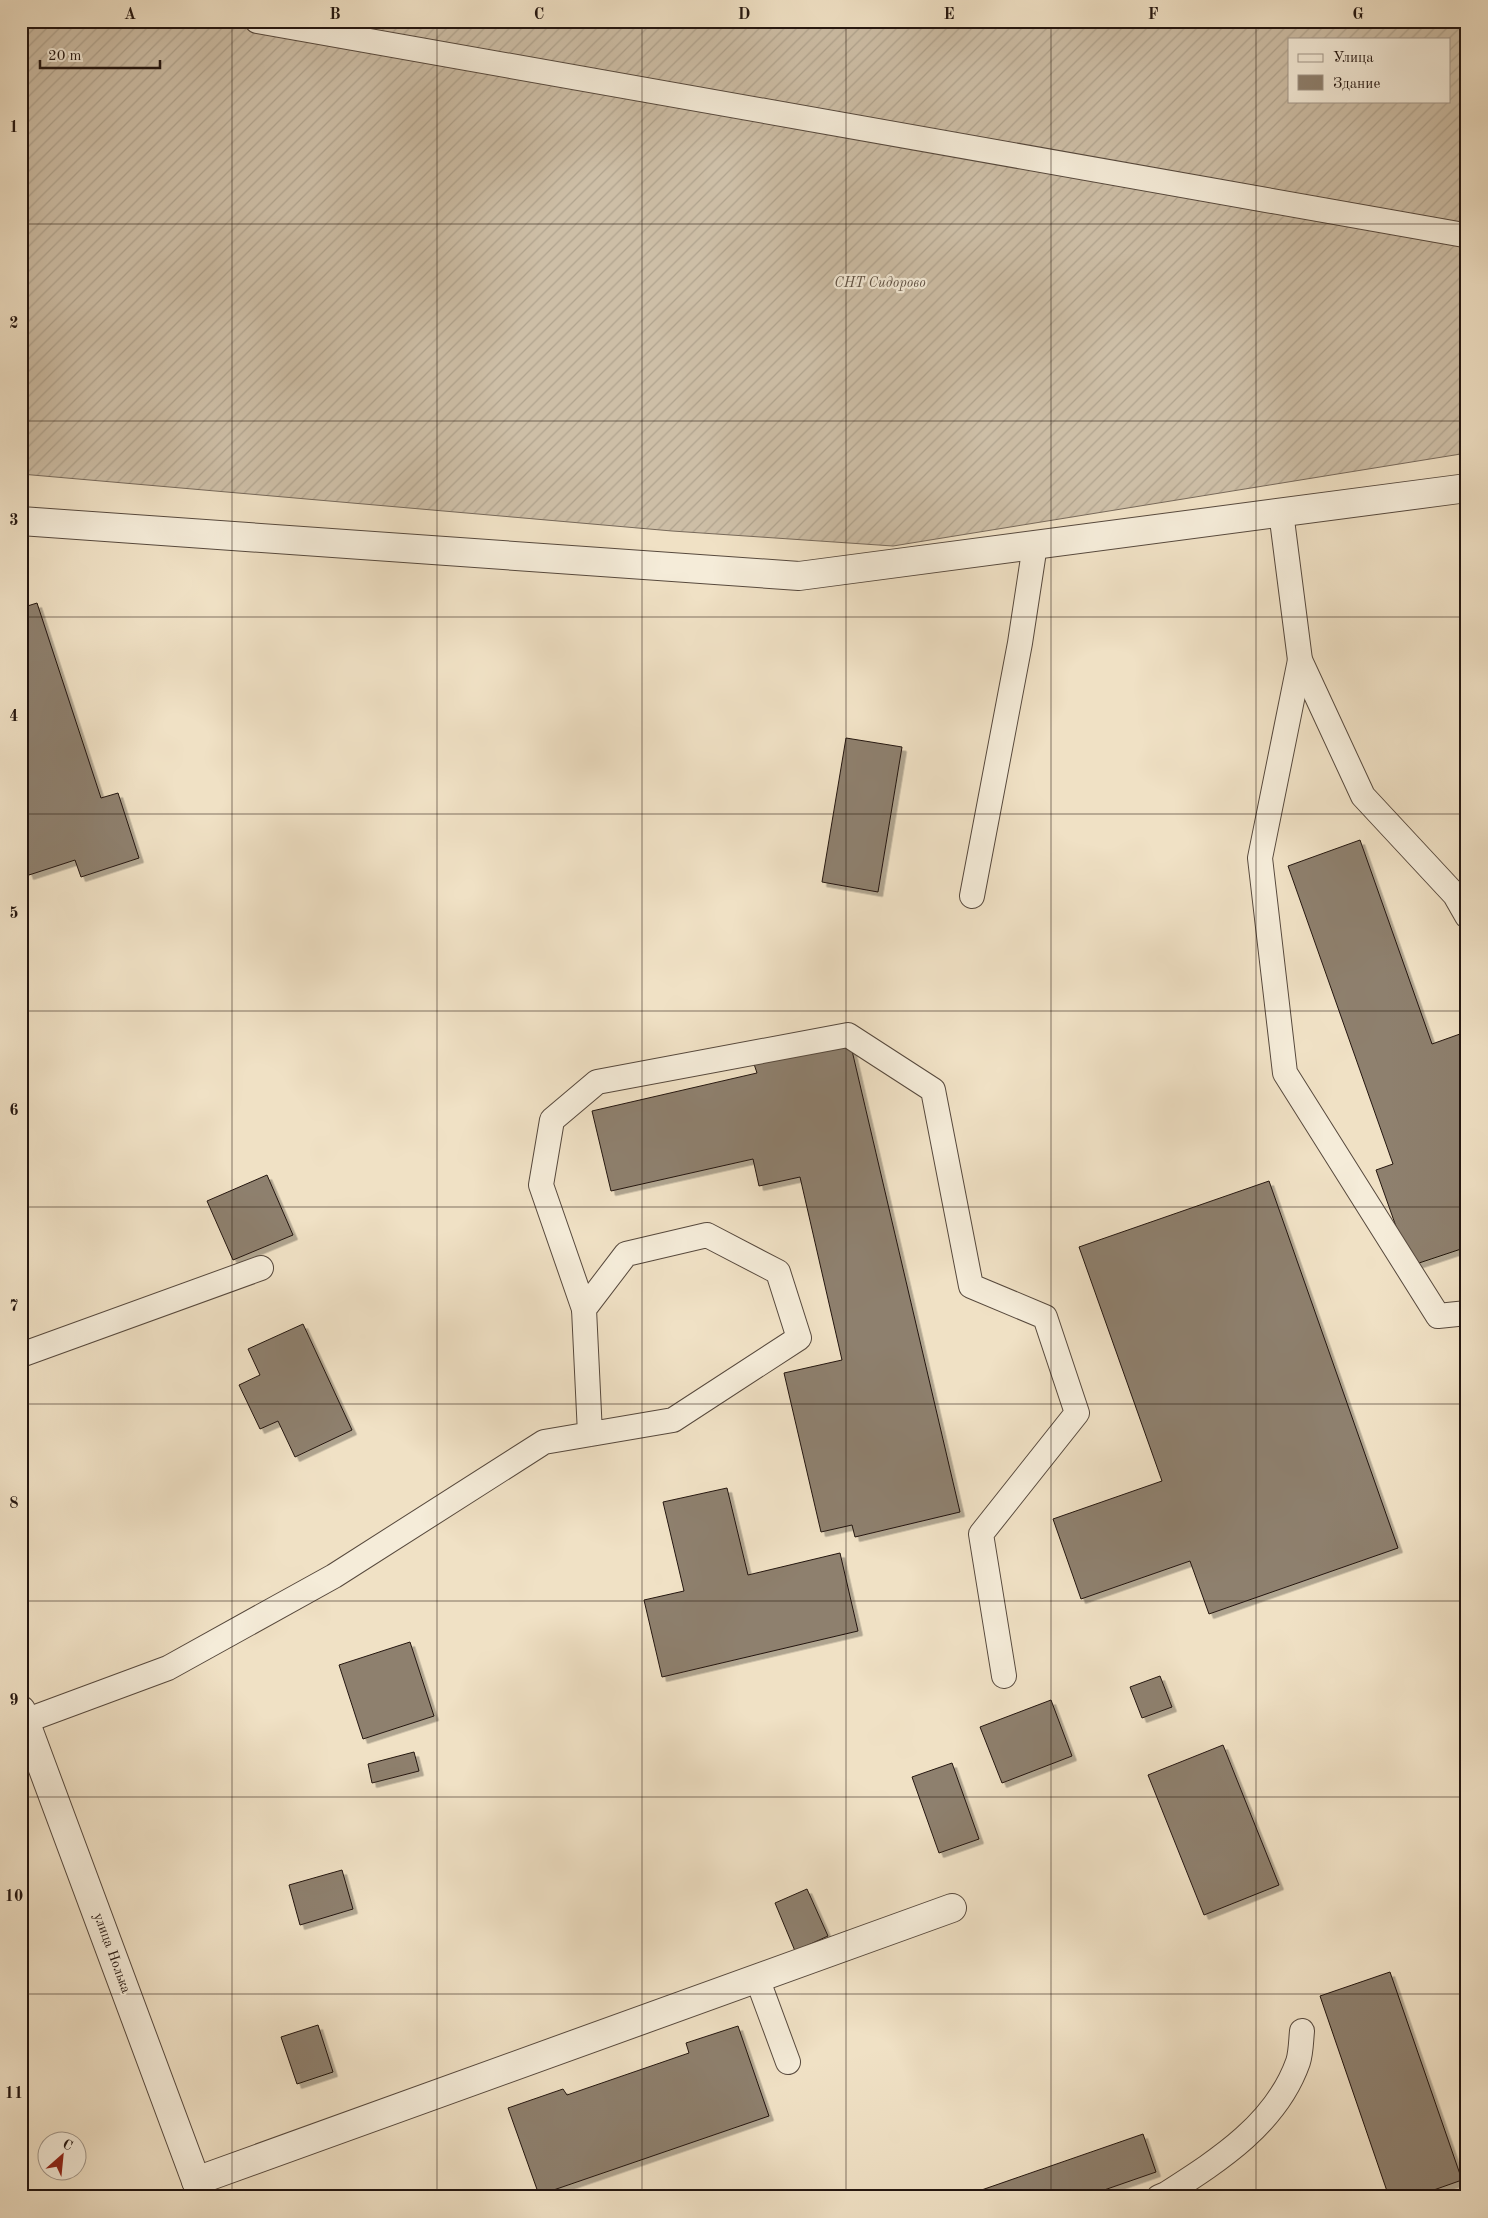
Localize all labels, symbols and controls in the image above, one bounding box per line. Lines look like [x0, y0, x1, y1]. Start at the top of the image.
text: A [124, 7, 136, 23]
text: B [329, 7, 341, 23]
text: C [534, 7, 544, 23]
text: D [738, 7, 750, 23]
text: E [943, 7, 955, 23]
text: F [1148, 7, 1159, 23]
text: G [1352, 7, 1364, 23]
scale bar [40, 38, 160, 70]
legend [1288, 38, 1450, 102]
text: 20 m [48, 49, 82, 64]
text: Улица [1333, 51, 1374, 66]
text: Здание [1333, 77, 1380, 92]
text: 1 [9, 120, 19, 136]
park label: СНТ Сидорово [834, 276, 926, 291]
text: 2 [9, 316, 19, 332]
text: 3 [9, 513, 19, 529]
text: 4 [9, 709, 19, 725]
text: 5 [9, 906, 19, 922]
text: 6 [9, 1103, 19, 1119]
text: 7 [9, 1299, 19, 1315]
text: 8 [9, 1496, 19, 1512]
text: 9 [9, 1693, 19, 1709]
text: 10 [5, 1889, 23, 1905]
street label: улица Нолька [91, 1911, 133, 1995]
text: 11 [5, 2086, 23, 2102]
north arrow [38, 2130, 88, 2180]
text: С [60, 2137, 75, 2154]

